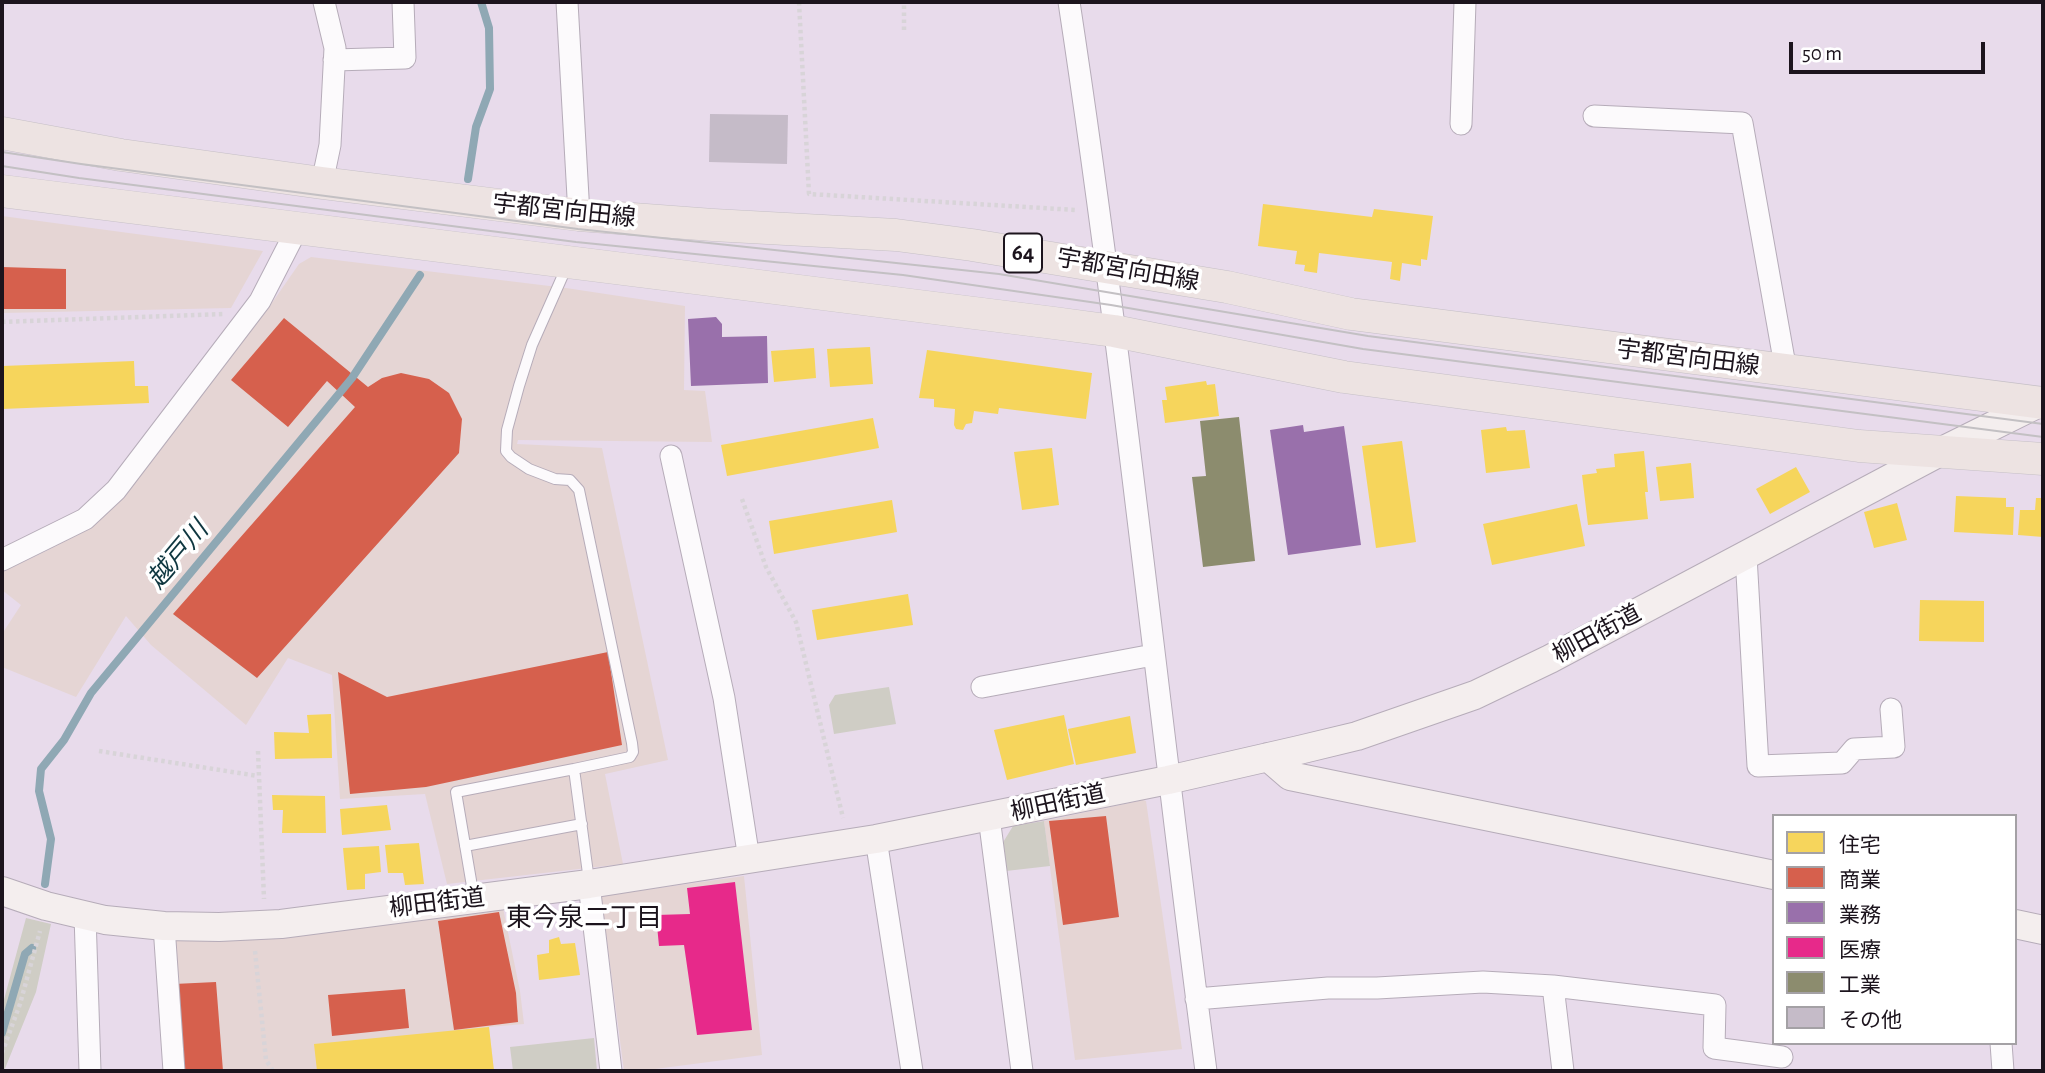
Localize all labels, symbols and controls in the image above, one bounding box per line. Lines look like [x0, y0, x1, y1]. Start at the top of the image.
scale bar [1793, 28, 1989, 72]
text: 50 m [1802, 43, 1842, 64]
street label: 宇都宮向田線 [491, 189, 637, 233]
road number: 64 [1004, 234, 1042, 272]
street label: 宇都宮向田線 [1055, 243, 1201, 297]
street label: 宇都宮向田線 [1615, 335, 1761, 381]
water label: 越戸川 [141, 515, 215, 595]
street label: 柳田街道 [1548, 599, 1646, 669]
street label: 柳田街道 [1008, 779, 1108, 827]
legend [1772, 814, 2017, 1045]
text: 住宅 [1839, 835, 1881, 856]
text: 商業 [1839, 870, 1881, 891]
street label: 柳田街道 [388, 883, 486, 923]
district label: 東今泉二丁目 [506, 902, 662, 934]
text: 業務 [1839, 905, 1881, 926]
text: 医療 [1839, 940, 1881, 961]
text: 工業 [1839, 975, 1881, 996]
text: その他 [1839, 1010, 1902, 1031]

